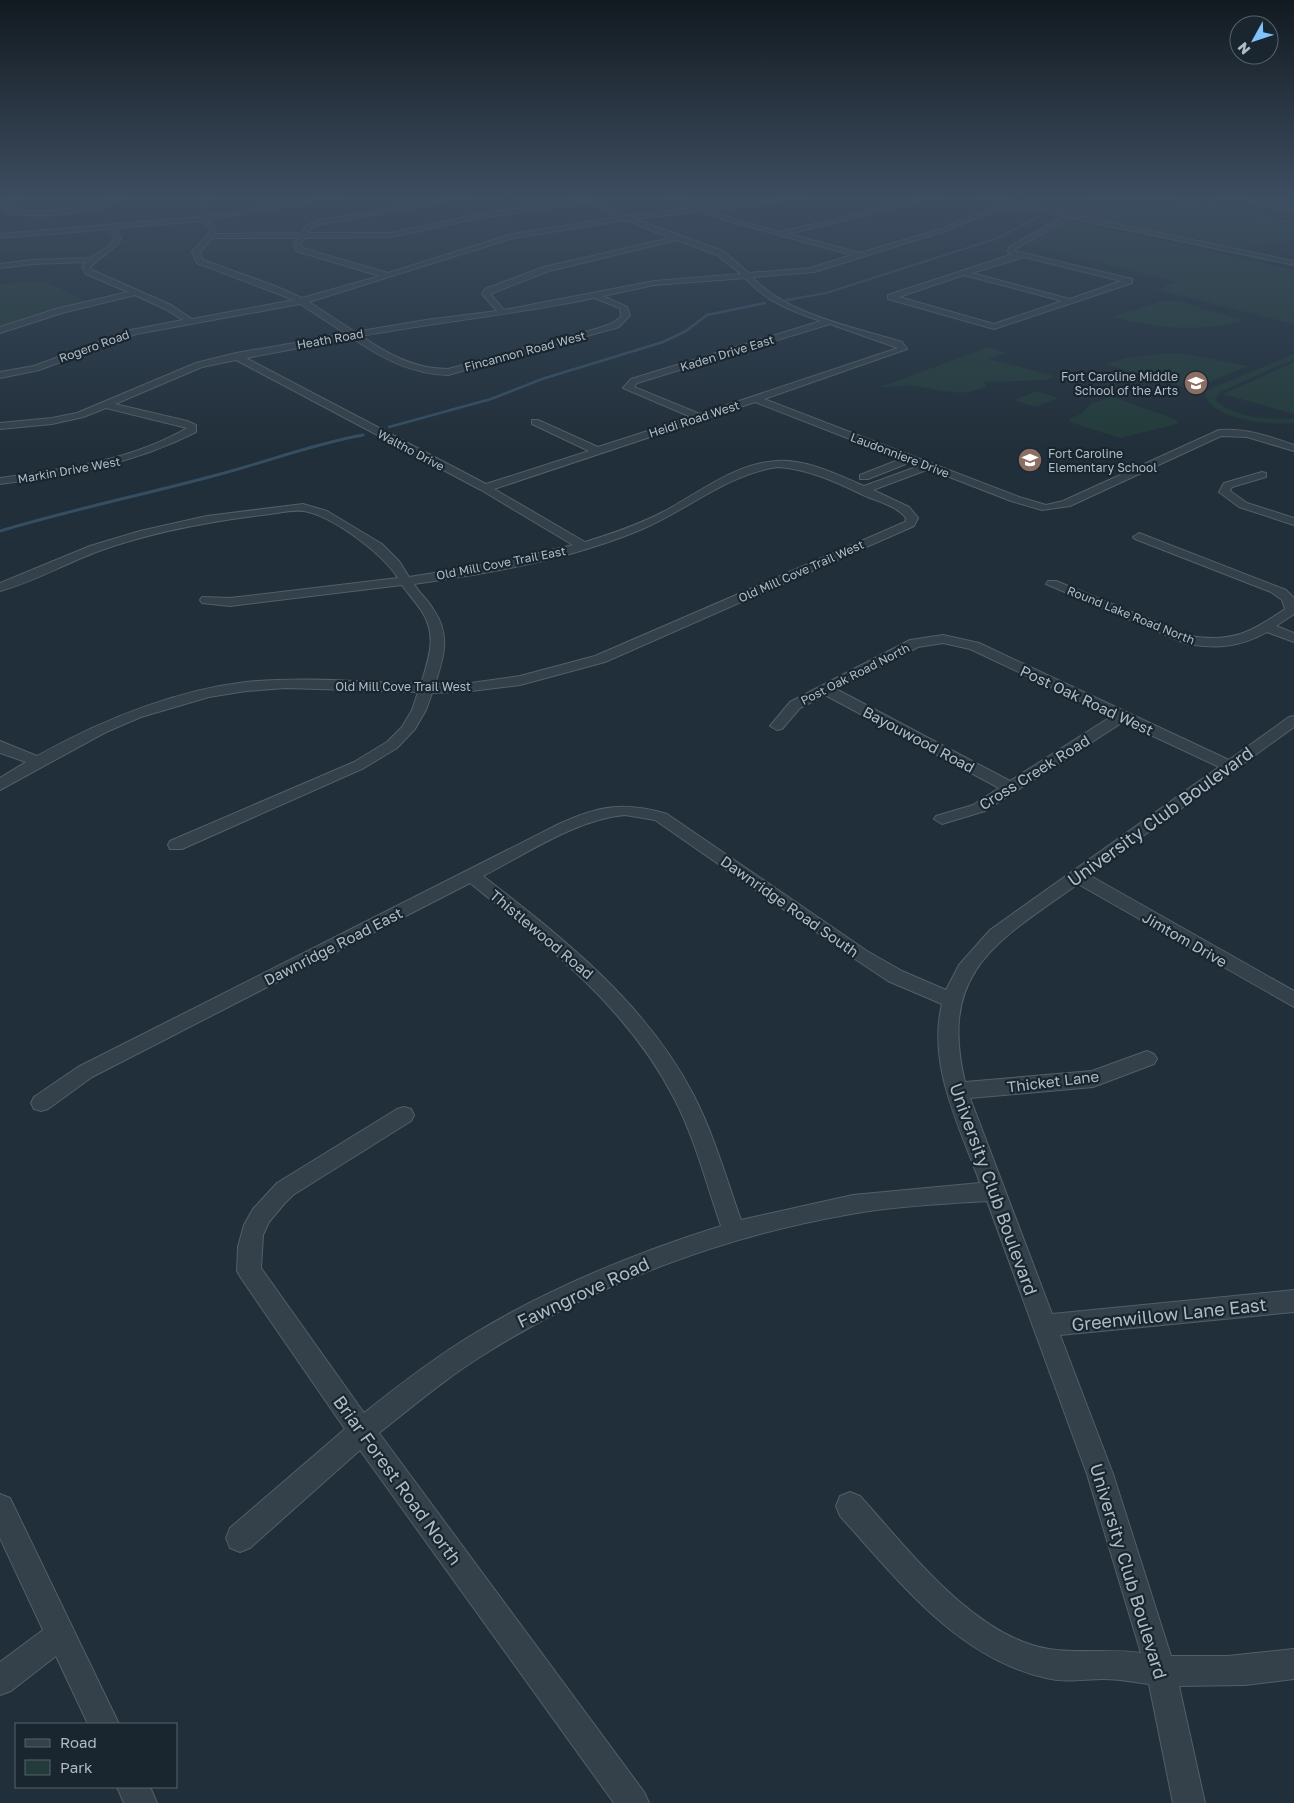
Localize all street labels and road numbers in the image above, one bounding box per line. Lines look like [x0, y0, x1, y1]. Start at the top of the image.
street label: Rogero Road [57, 326, 131, 366]
street label: Heath Road [296, 326, 364, 352]
street label: Fincannon Road West [463, 328, 587, 374]
street label: Kaden Drive East [678, 332, 776, 374]
street label: Heidi Road West [647, 397, 741, 441]
street label: Waltho Drive [375, 426, 447, 474]
street label: Laudonniere Drive [848, 429, 952, 481]
street label: Markin Drive West [16, 454, 122, 486]
street label: Old Mill Cove Trail West [736, 536, 866, 605]
street label: Old Mill Cove Trail East [435, 543, 567, 583]
street label: Round Lake Road North [1065, 583, 1197, 647]
street label: Post Oak Road North [798, 640, 912, 708]
street label: Post Oak Road West [1017, 661, 1157, 739]
street label: Old Mill Cove Trail West [335, 679, 471, 694]
street label: Bayouwood Road [860, 702, 978, 776]
street label: Cross Creek Road [975, 731, 1093, 813]
street label: University Club Boulevard [1063, 741, 1257, 891]
street label: Dawnridge Road South [718, 851, 862, 961]
street label: Thistlewood Road [487, 886, 597, 982]
street label: Dawnridge Road East [261, 903, 405, 989]
street label: Jimtom Drive [1140, 908, 1231, 971]
street label: Thicket Lane [1006, 1066, 1100, 1096]
street label: University Club Boulevard [945, 1080, 1043, 1298]
street label: Fawngrove Road [514, 1252, 652, 1332]
street label: Greenwillow Lane East [1070, 1293, 1268, 1335]
street label: Briar Forest Road North [329, 1391, 467, 1569]
street label: University Club Boulevard [1086, 1461, 1172, 1681]

